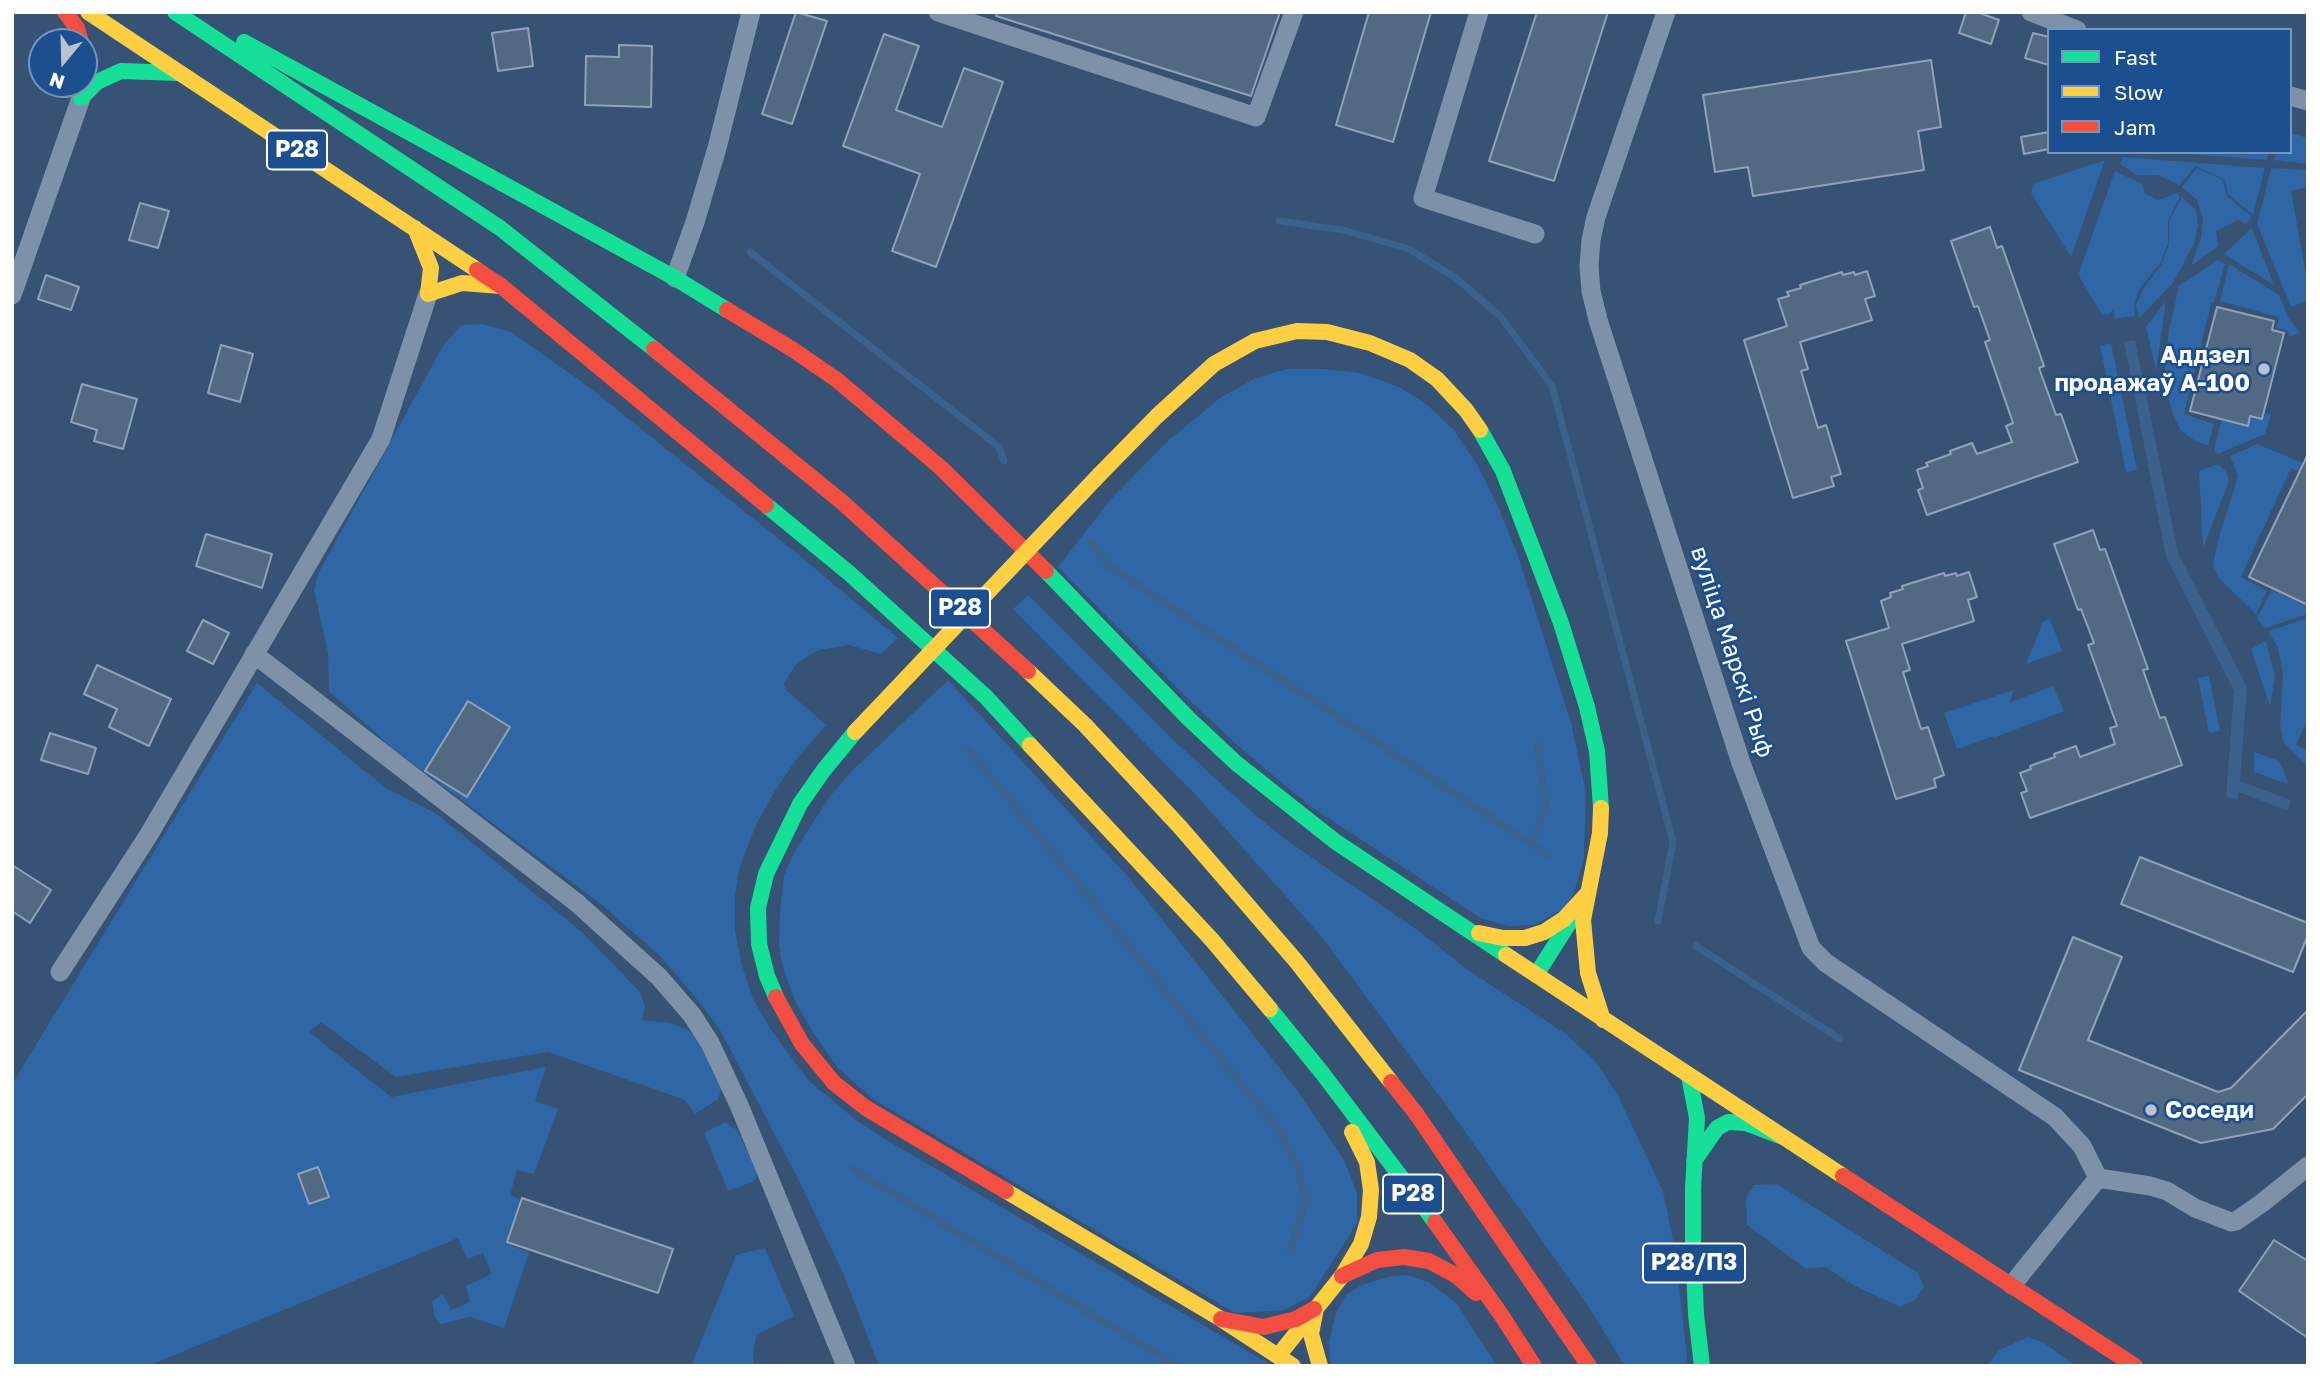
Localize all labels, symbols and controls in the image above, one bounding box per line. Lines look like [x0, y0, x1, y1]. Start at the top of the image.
north arrow [28, 28, 98, 98]
legend [2047, 28, 2292, 154]
text: Fast [2114, 44, 2157, 70]
text: N [46, 68, 67, 95]
text: Slow [2114, 79, 2163, 105]
text: Jam [2114, 114, 2156, 140]
road number: Р28 [267, 130, 327, 169]
place label: Аддзел продажаў А-100 [2054, 341, 2250, 397]
marker: Аддзел продажаў А-100 [2256, 361, 2272, 377]
street label: вуліца Марскі Рыф [1684, 543, 1780, 761]
road number: Р28 [930, 588, 990, 628]
place label: Соседи [2165, 1096, 2254, 1124]
marker: Соседи [2143, 1102, 2159, 1118]
road number: Р28 [1383, 1175, 1443, 1214]
road number: Р28/П3 [1643, 1244, 1745, 1282]

